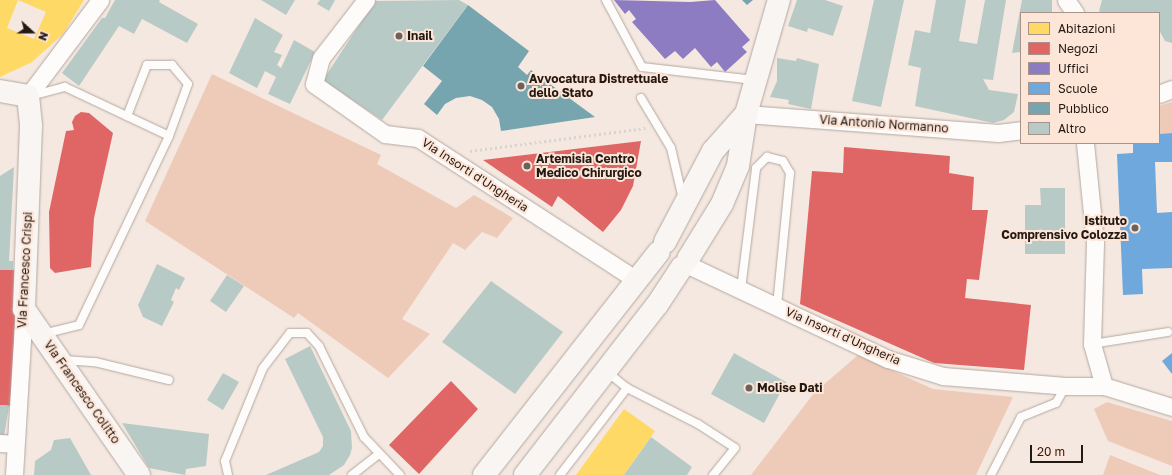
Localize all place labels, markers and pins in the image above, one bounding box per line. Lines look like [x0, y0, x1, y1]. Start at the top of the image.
place label: Inail [407, 29, 433, 43]
marker: Inail [394, 31, 404, 41]
place label: Avvocatura Distrettuale dello Stato [529, 72, 668, 100]
marker: Avvocatura Distrettuale dello Stato [516, 81, 526, 91]
place label: Artemisia Centro Medico Chirurgico [536, 152, 642, 180]
marker: Artemisia Centro Medico Chirurgico [521, 160, 533, 172]
place label: Istituto Comprensivo Colozza [1001, 214, 1127, 242]
marker: Istituto Comprensivo Colozza [1130, 223, 1140, 233]
place label: Molise Dati [757, 381, 823, 395]
marker: Molise Dati [744, 383, 754, 393]

